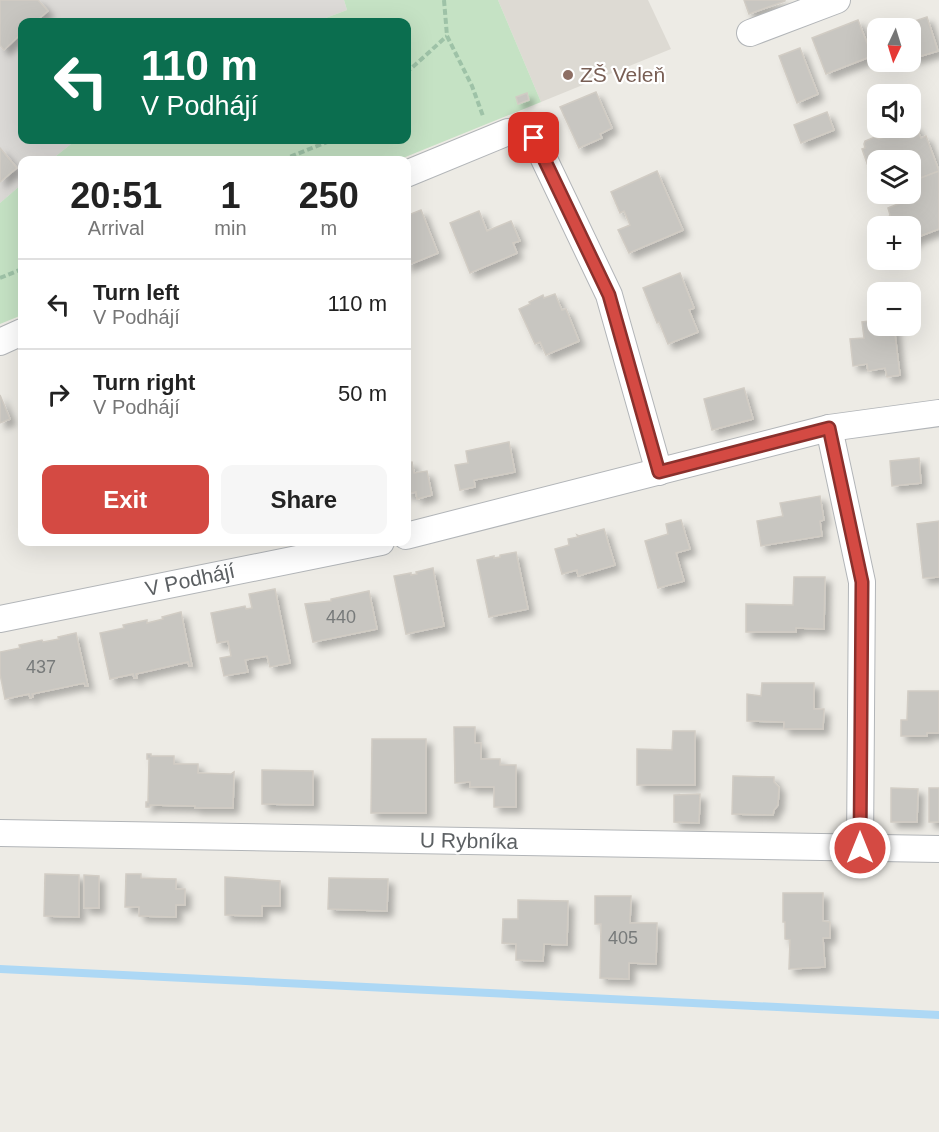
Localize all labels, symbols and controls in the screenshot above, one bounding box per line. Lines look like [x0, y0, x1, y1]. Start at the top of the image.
north arrow [867, 18, 921, 72]
map controls [867, 18, 921, 336]
icon: left [42, 42, 120, 120]
text: 110 m [141, 42, 258, 89]
place label: ZŠ Veleň [580, 63, 665, 86]
marker: ZŠ Veleň [561, 68, 575, 82]
button: sound [867, 84, 921, 138]
text: V Podhájí [141, 91, 258, 121]
pin [508, 112, 559, 163]
icon: arrive [517, 121, 550, 154]
button: layers [867, 150, 921, 204]
text: 20:51 [70, 175, 162, 216]
text: 1 [220, 175, 240, 216]
text: 250 [299, 175, 359, 216]
button: + [867, 216, 921, 270]
text: Arrival [88, 217, 145, 239]
text: min [214, 217, 247, 239]
text: m [320, 217, 337, 239]
text: Turn left [93, 280, 179, 305]
button: − [867, 282, 921, 336]
icon: left [42, 288, 75, 321]
text: 110 m [327, 291, 387, 316]
text: V Podhájí [93, 306, 180, 328]
text: Turn right [93, 370, 195, 395]
icon: right [42, 378, 75, 411]
text: 50 m [338, 381, 387, 406]
text: V Podhájí [93, 396, 180, 418]
button: Exit [42, 465, 209, 534]
button: Share [221, 465, 387, 534]
street label: V Podhájí [143, 559, 237, 600]
house number: 440 [326, 607, 356, 627]
house number: 437 [26, 657, 56, 677]
position arrow [828, 816, 892, 880]
street label: U Rybníka [420, 828, 519, 853]
house number: 405 [608, 928, 638, 948]

